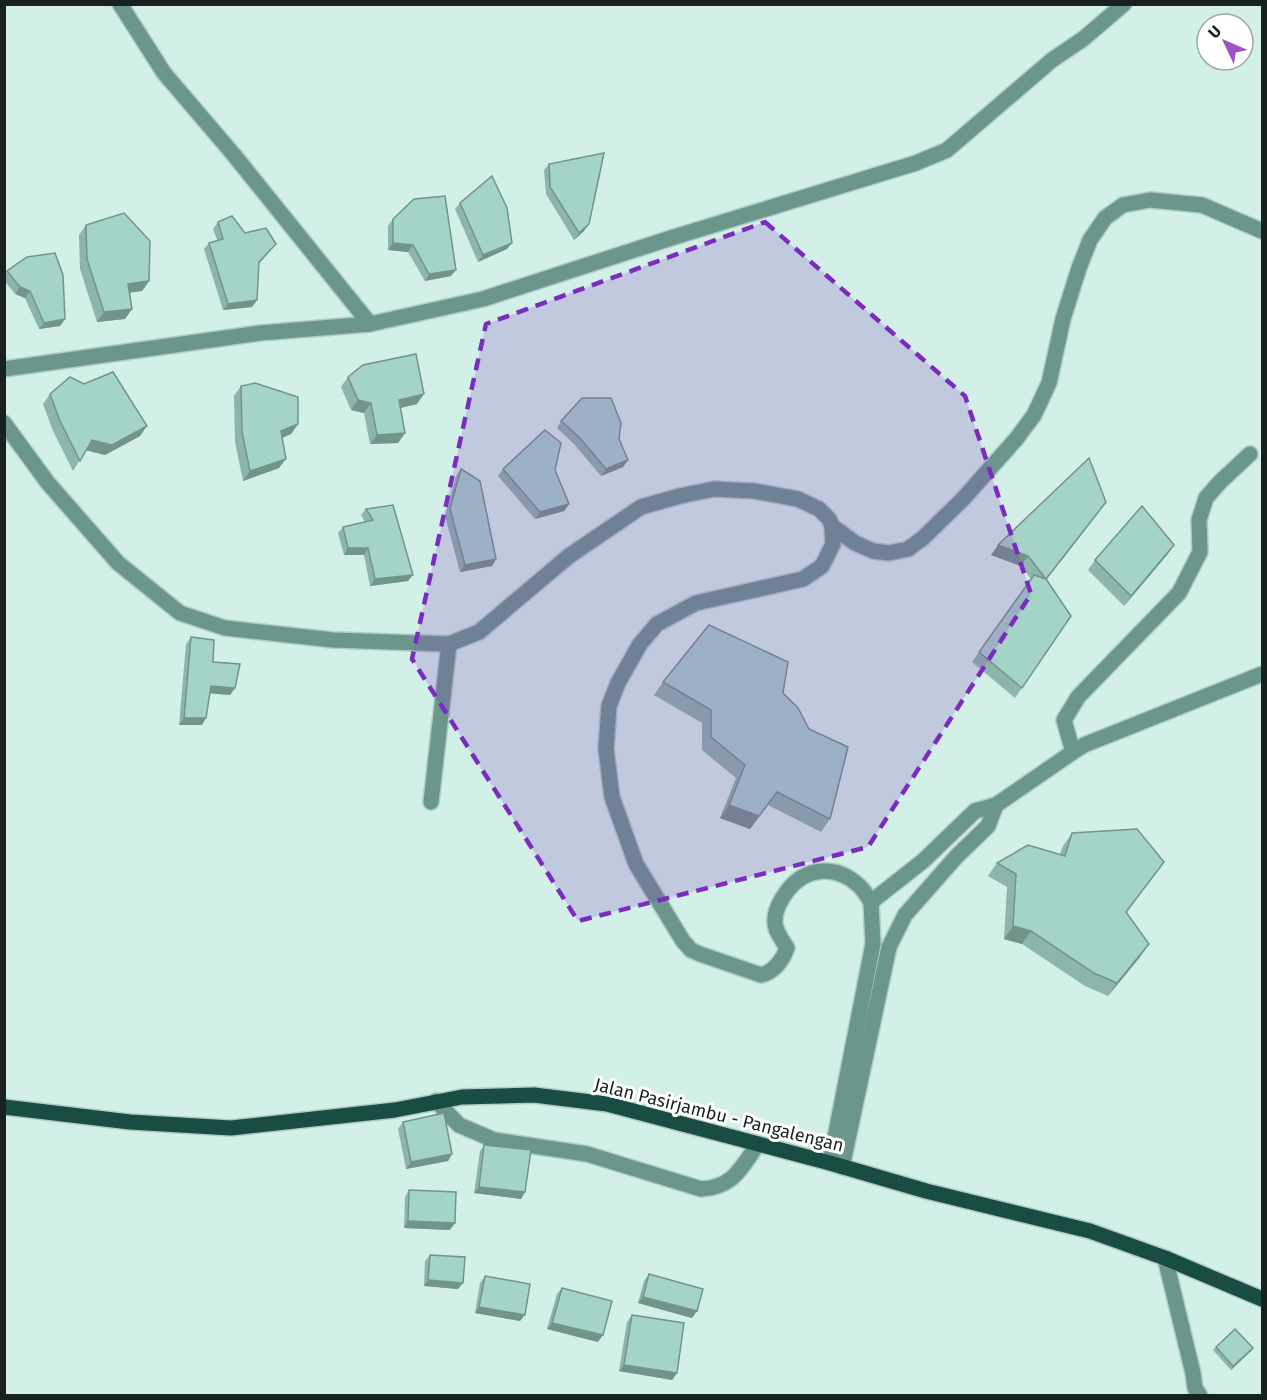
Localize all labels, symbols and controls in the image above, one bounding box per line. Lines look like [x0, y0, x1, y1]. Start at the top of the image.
north arrow [1195, 12, 1255, 72]
text: U [1204, 22, 1225, 42]
street label: Jalan Pasirjambu - Pangalengan [592, 1073, 846, 1157]

